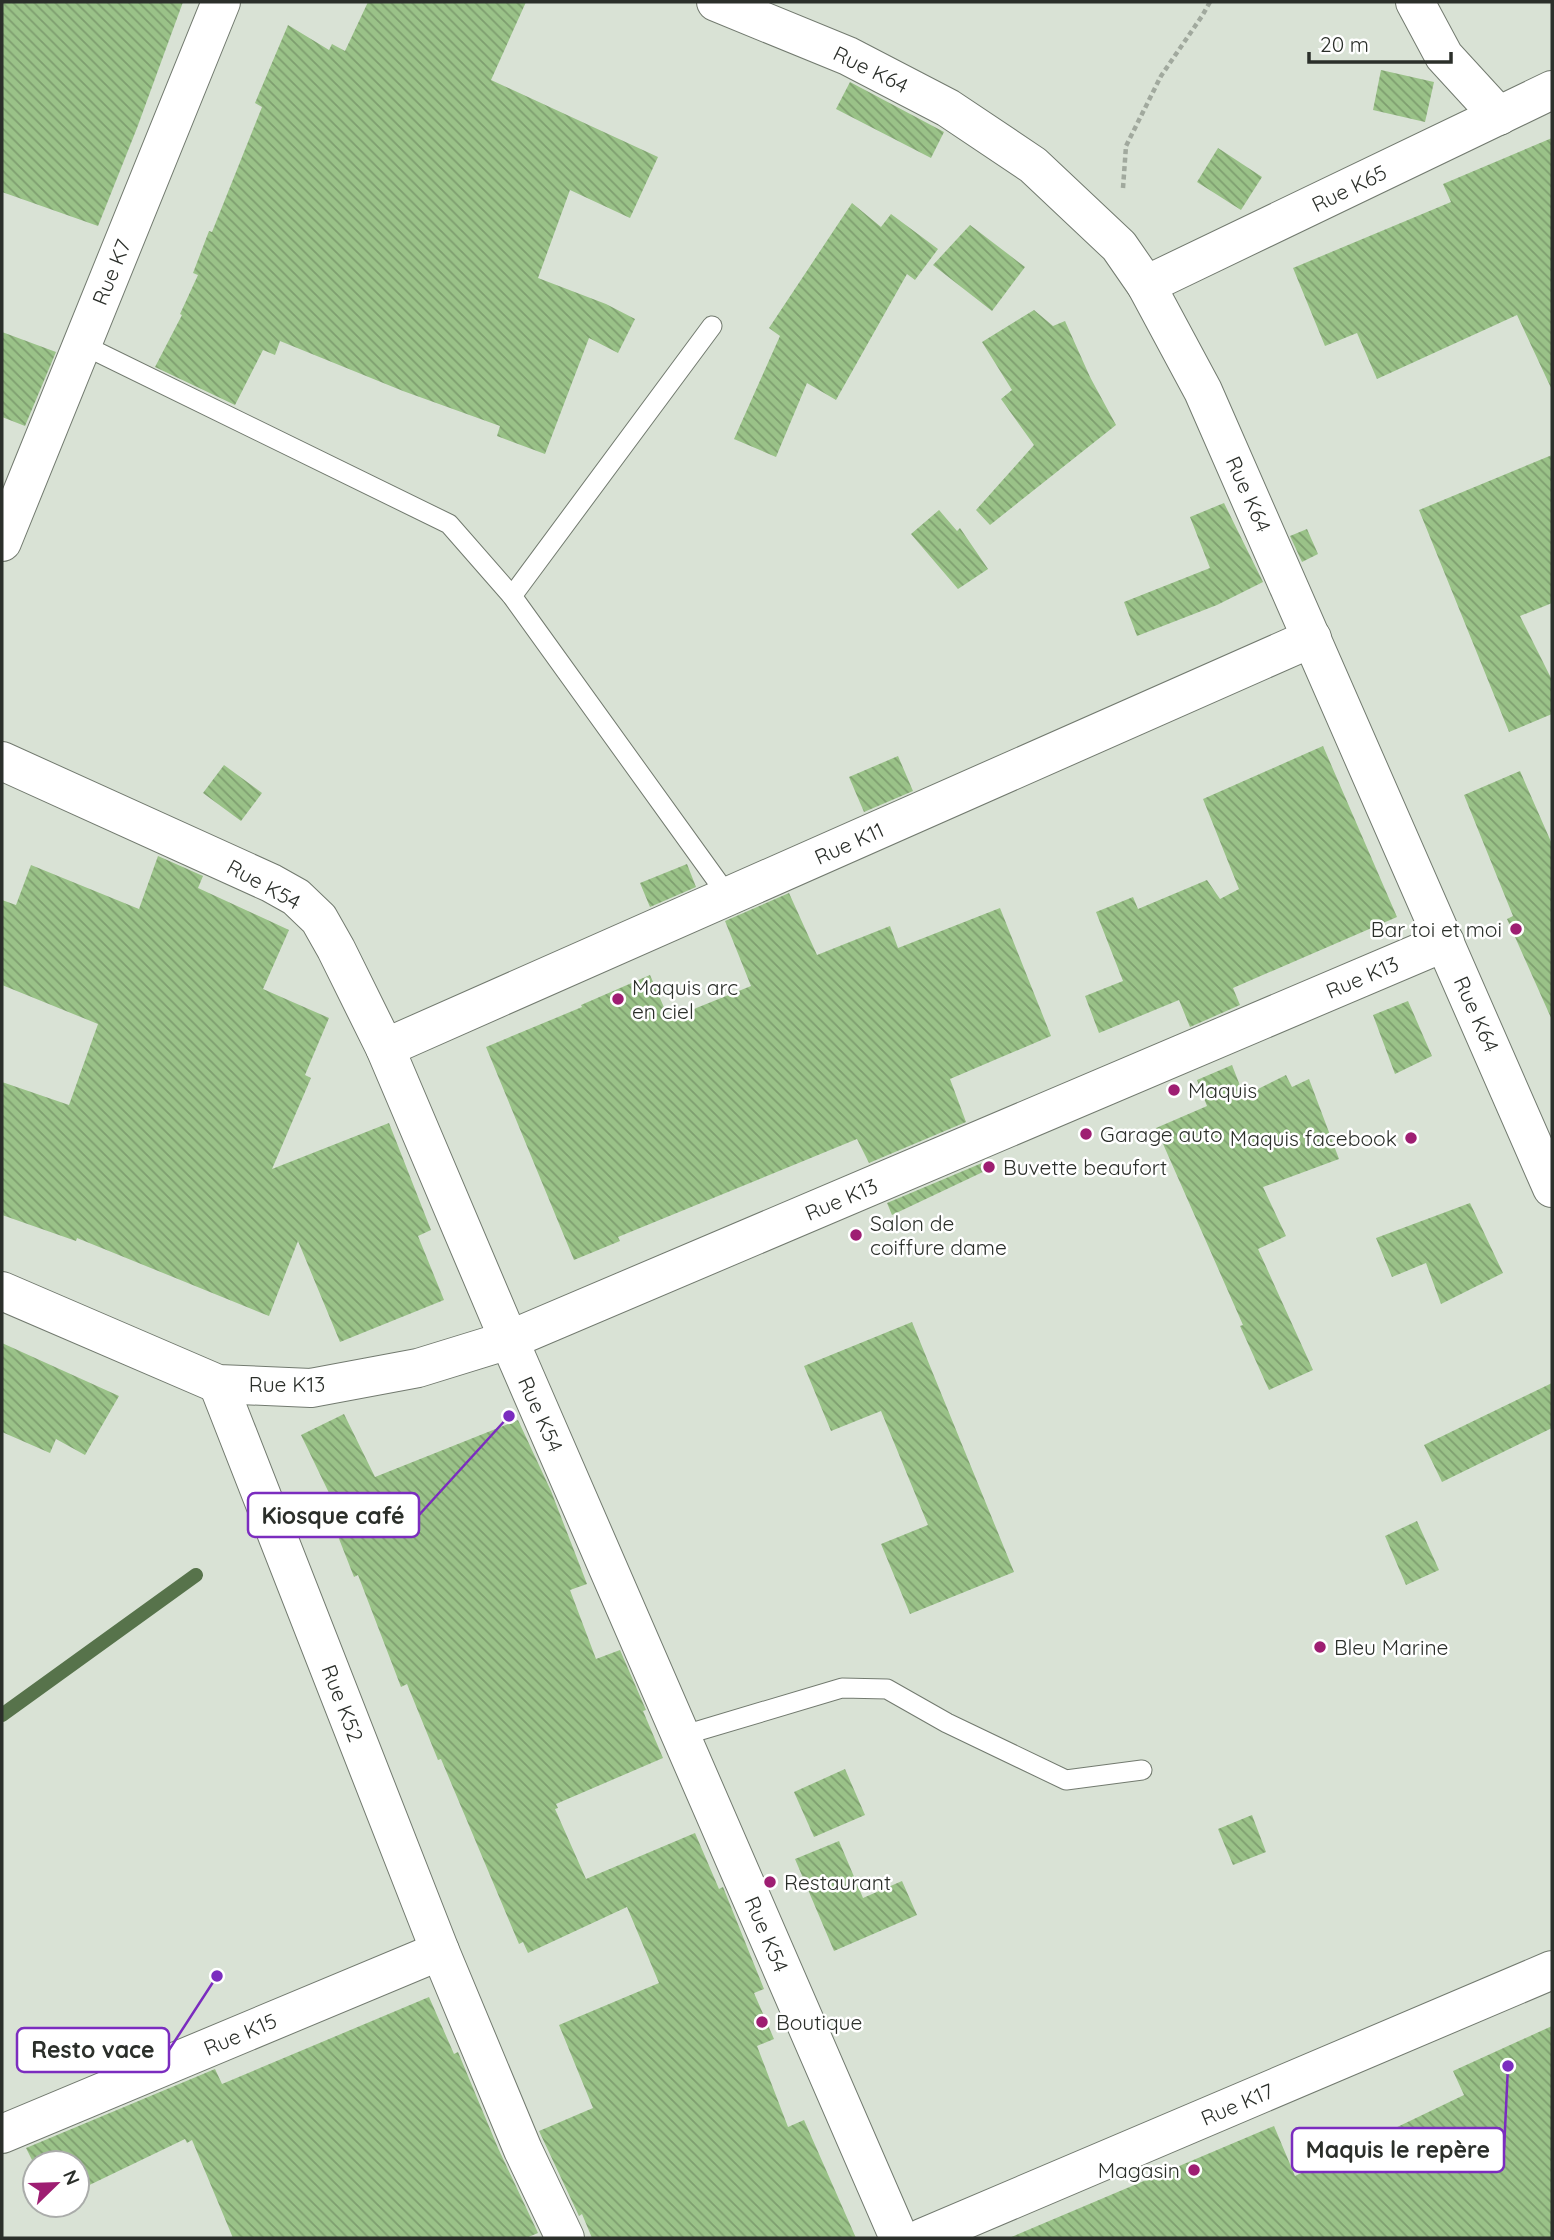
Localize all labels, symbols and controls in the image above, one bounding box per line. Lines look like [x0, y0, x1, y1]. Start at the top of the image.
scale bar [1309, 21, 1451, 65]
text: 20 m [1320, 31, 1369, 57]
street label: Rue K64 [829, 40, 913, 98]
street label: Rue K65 [1307, 159, 1391, 217]
street label: Rue K7 [86, 235, 136, 309]
street label: Rue K64 [1221, 452, 1277, 536]
street label: Rue K11 [810, 816, 888, 870]
street label: Rue K54 [223, 853, 305, 915]
place label: Bar toi et moi [1371, 916, 1502, 942]
marker: Bar toi et moi [1508, 921, 1524, 937]
street label: Rue K13 [1322, 950, 1402, 1004]
street label: Rue K64 [1449, 972, 1505, 1056]
place label: Maquis arc en ciel [632, 974, 738, 1024]
marker: Maquis arc en ciel [610, 991, 626, 1007]
place label: Maquis [1188, 1077, 1257, 1103]
marker: Maquis [1166, 1082, 1182, 1098]
place label: Garage auto [1100, 1121, 1223, 1147]
place label: Maquis facebook [1230, 1125, 1397, 1151]
marker: Garage auto [1078, 1126, 1094, 1142]
marker: Maquis facebook [1403, 1130, 1419, 1146]
place label: Buvette beaufort [1003, 1154, 1167, 1180]
marker: Buvette beaufort [981, 1159, 997, 1175]
street label: Rue K13 [801, 1172, 881, 1226]
place label: Salon de coiffure dame [870, 1210, 1007, 1260]
marker: Salon de coiffure dame [848, 1227, 864, 1243]
street label: Rue K13 [249, 1371, 325, 1397]
street label: Rue K54 [513, 1372, 569, 1456]
callout: Kiosque café [248, 1493, 419, 1537]
text: Kiosque café [261, 1501, 405, 1530]
place label: Bleu Marine [1334, 1634, 1448, 1660]
marker: Bleu Marine [1312, 1639, 1328, 1655]
street label: Rue K52 [316, 1661, 370, 1745]
place label: Restaurant [784, 1869, 891, 1895]
marker: Restaurant [762, 1874, 778, 1890]
street label: Rue K54 [739, 1892, 795, 1976]
street label: Rue K15 [200, 2007, 280, 2061]
place label: Boutique [776, 2009, 862, 2035]
marker: Boutique [754, 2014, 770, 2030]
callout: Resto vace [17, 2028, 169, 2072]
text: Resto vace [31, 2035, 155, 2064]
street label: Rue K17 [1197, 2077, 1277, 2131]
callout: Maquis le repère [1292, 2128, 1504, 2172]
text: Maquis le repère [1306, 2135, 1490, 2164]
north arrow [21, 2149, 91, 2219]
place label: Magasin [1098, 2157, 1180, 2183]
marker: Magasin [1186, 2162, 1202, 2178]
text: N [58, 2166, 85, 2188]

